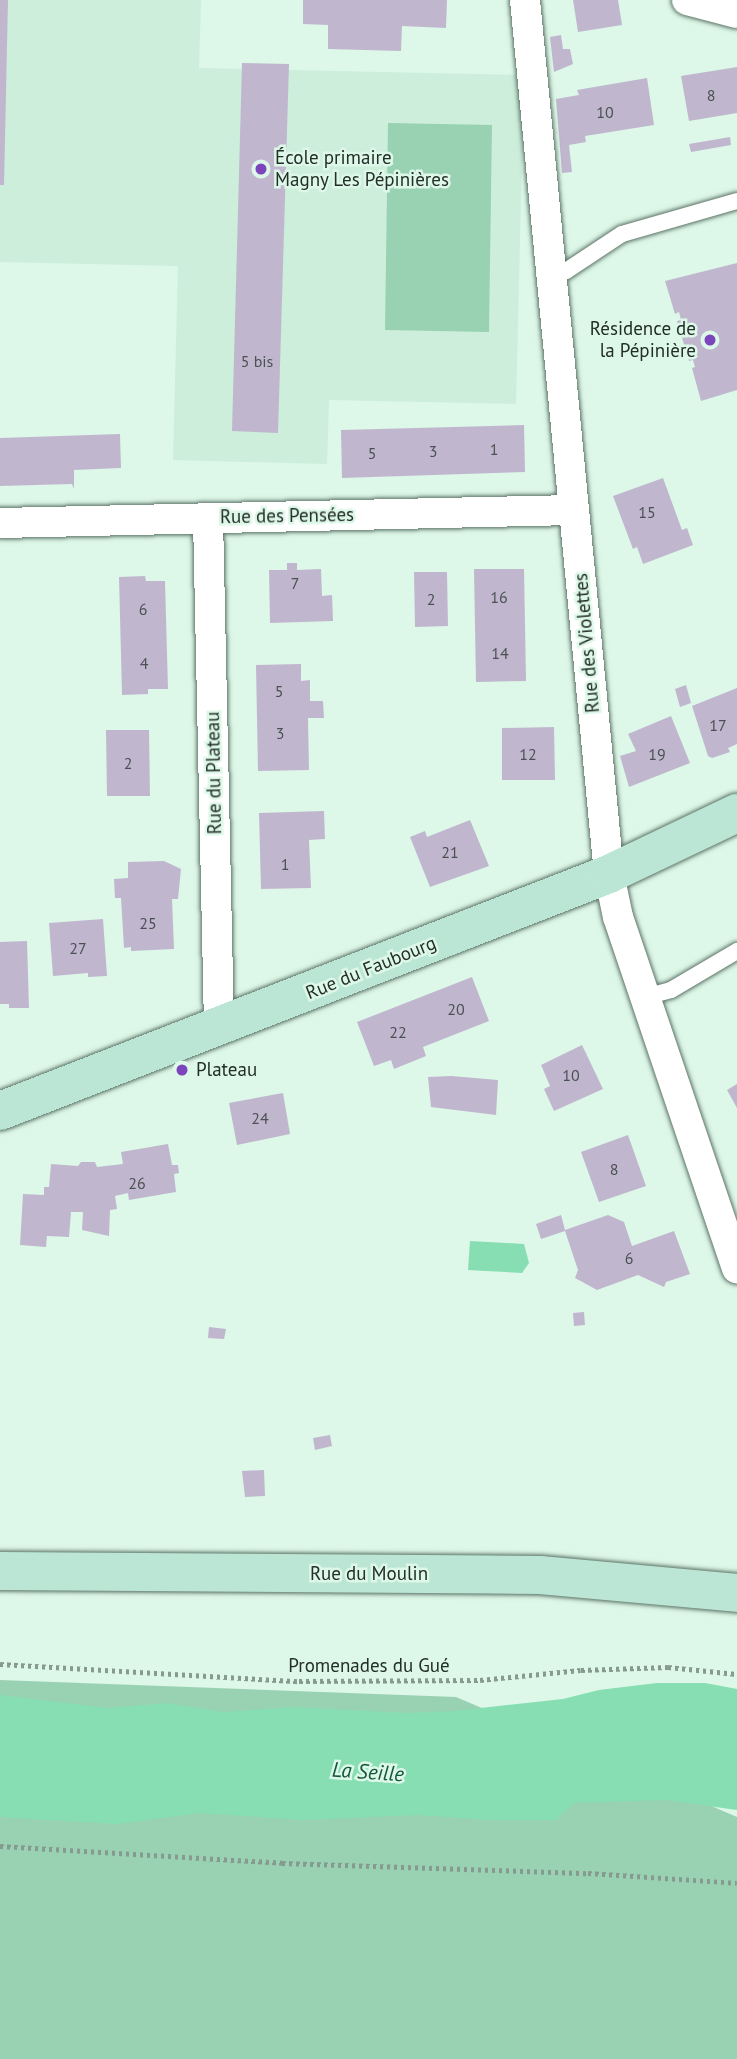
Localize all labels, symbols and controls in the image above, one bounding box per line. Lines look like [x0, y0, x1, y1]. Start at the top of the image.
house number: 8 [707, 85, 715, 105]
house number: 10 [596, 102, 614, 122]
place label: École primaire Magny Les Pépinières [275, 147, 450, 191]
marker: École primaire Magny Les Pépinières [253, 161, 269, 177]
place label: Résidence de la Pépinière [590, 318, 696, 362]
marker: Résidence de la Pépinière [702, 332, 718, 348]
house number: 5 bis [241, 351, 273, 371]
house number: 1 [490, 439, 498, 459]
house number: 3 [429, 441, 437, 461]
house number: 5 [368, 443, 376, 463]
house number: 15 [638, 502, 656, 522]
street label: Rue des Pensées [220, 503, 354, 529]
street label: Rue des Violettes [570, 572, 604, 714]
house number: 7 [291, 573, 299, 593]
house number: 16 [490, 587, 508, 607]
house number: 2 [427, 589, 435, 609]
house number: 6 [139, 599, 147, 619]
house number: 14 [491, 643, 509, 663]
house number: 4 [140, 653, 148, 673]
house number: 5 [275, 681, 283, 701]
street label: Rue du Plateau [202, 711, 226, 835]
house number: 17 [709, 715, 727, 735]
house number: 3 [276, 723, 284, 743]
house number: 12 [519, 744, 537, 764]
house number: 19 [648, 744, 666, 764]
house number: 2 [124, 753, 132, 773]
house number: 21 [441, 842, 459, 862]
house number: 1 [281, 854, 289, 874]
house number: 25 [139, 913, 157, 933]
street label: Rue du Faubourg [303, 931, 439, 1005]
house number: 27 [69, 938, 87, 958]
house number: 20 [447, 999, 465, 1019]
house number: 22 [389, 1022, 407, 1042]
place label: Plateau [196, 1059, 257, 1081]
marker: Plateau [174, 1062, 190, 1078]
house number: 10 [562, 1065, 580, 1085]
house number: 24 [251, 1108, 269, 1128]
house number: 8 [610, 1159, 618, 1179]
house number: 26 [128, 1173, 146, 1193]
house number: 6 [625, 1248, 633, 1268]
street label: Rue du Moulin [310, 1563, 428, 1585]
street label: Promenades du Gué [288, 1655, 450, 1677]
water label: La Seille [331, 1757, 405, 1787]

